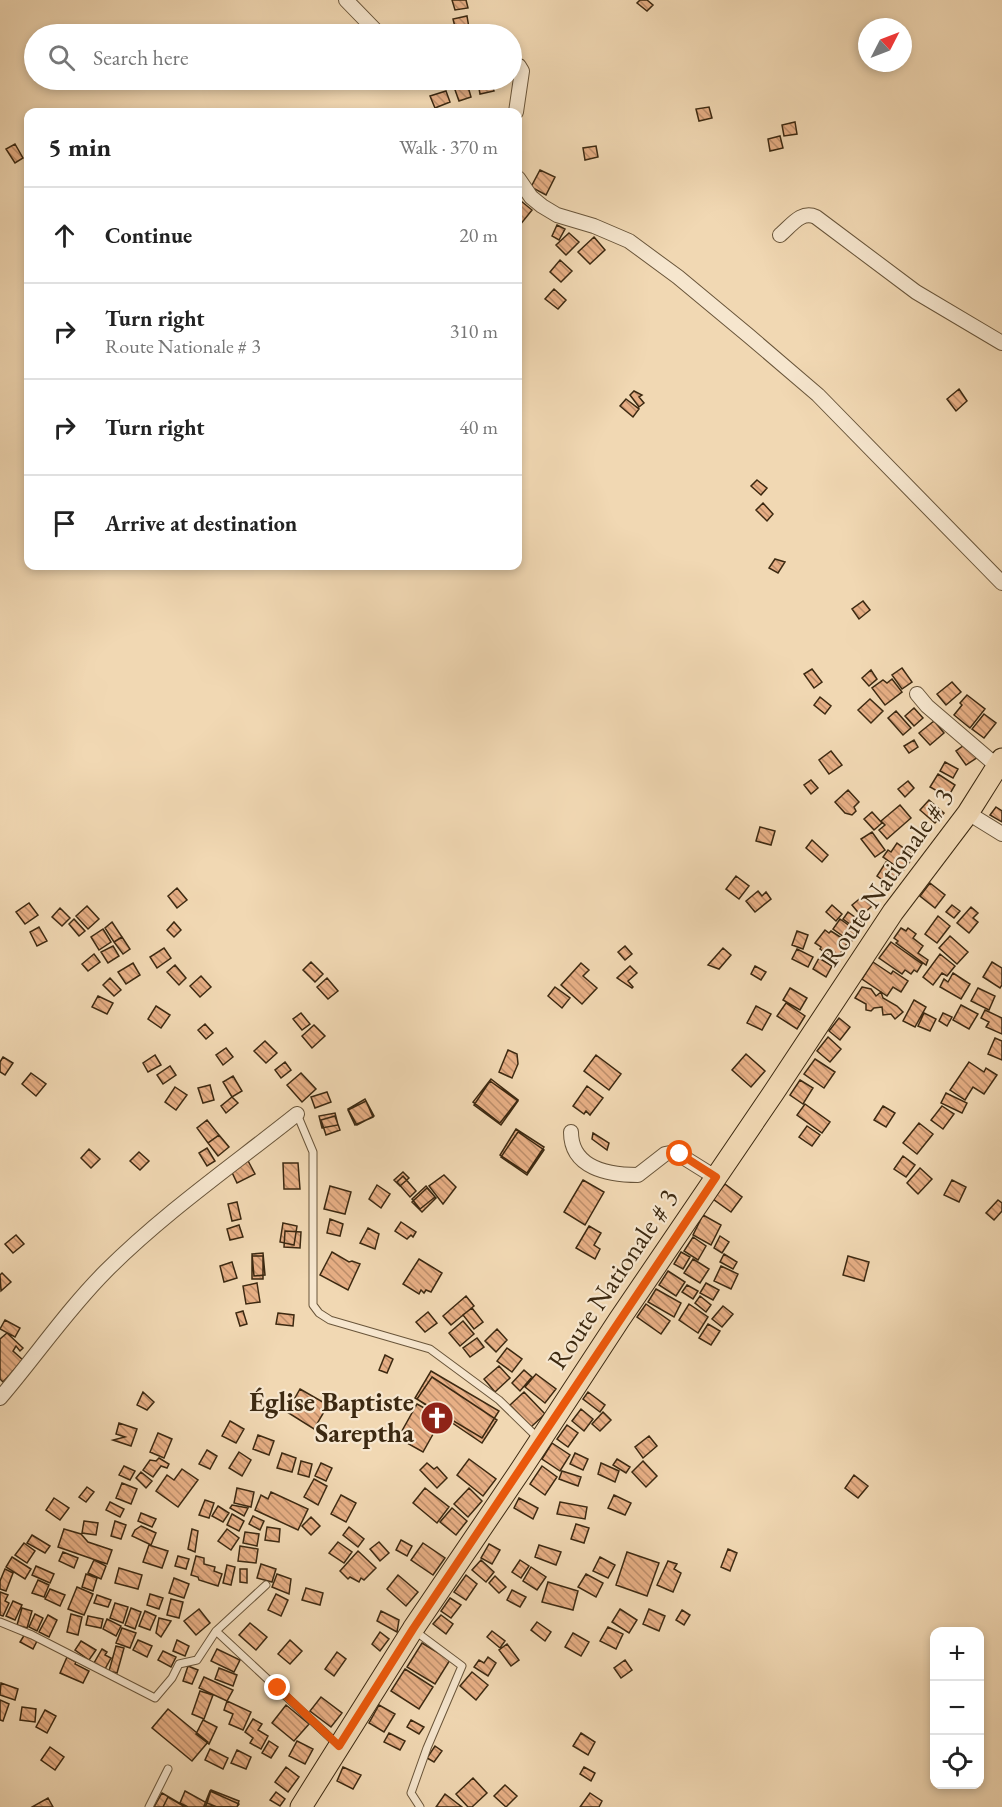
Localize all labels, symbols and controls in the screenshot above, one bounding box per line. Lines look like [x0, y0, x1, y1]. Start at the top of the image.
north arrow [858, 18, 912, 72]
search box [24, 24, 522, 90]
icon: search [45, 41, 78, 74]
text: Search here [93, 43, 188, 72]
text: 5 min [48, 130, 111, 164]
text: Walk · 370 m [399, 134, 498, 160]
icon: ahead [48, 219, 81, 252]
text: Continue [105, 221, 192, 250]
text: 20 m [459, 222, 498, 248]
text: Turn right [105, 304, 204, 333]
icon: right [48, 315, 81, 348]
text: 310 m [450, 318, 498, 344]
text: Route Nationale # 3 [105, 333, 261, 359]
icon: right [48, 411, 81, 444]
text: Turn right [105, 413, 204, 442]
text: 40 m [459, 414, 498, 440]
icon: arrive [48, 507, 81, 540]
text: Arrive at destination [105, 509, 297, 538]
street label: Route Nationale # 3 [812, 781, 961, 973]
route start [666, 1140, 692, 1166]
street label: Route Nationale # 3 [539, 1182, 686, 1376]
place label: Église Baptiste Sareptha [249, 1384, 414, 1450]
church icon: Église Baptiste Sareptha [419, 1400, 455, 1436]
map controls [930, 1627, 984, 1789]
button: + [930, 1627, 984, 1681]
route end [264, 1674, 290, 1700]
button: − [930, 1681, 984, 1735]
button: locate [930, 1735, 984, 1789]

